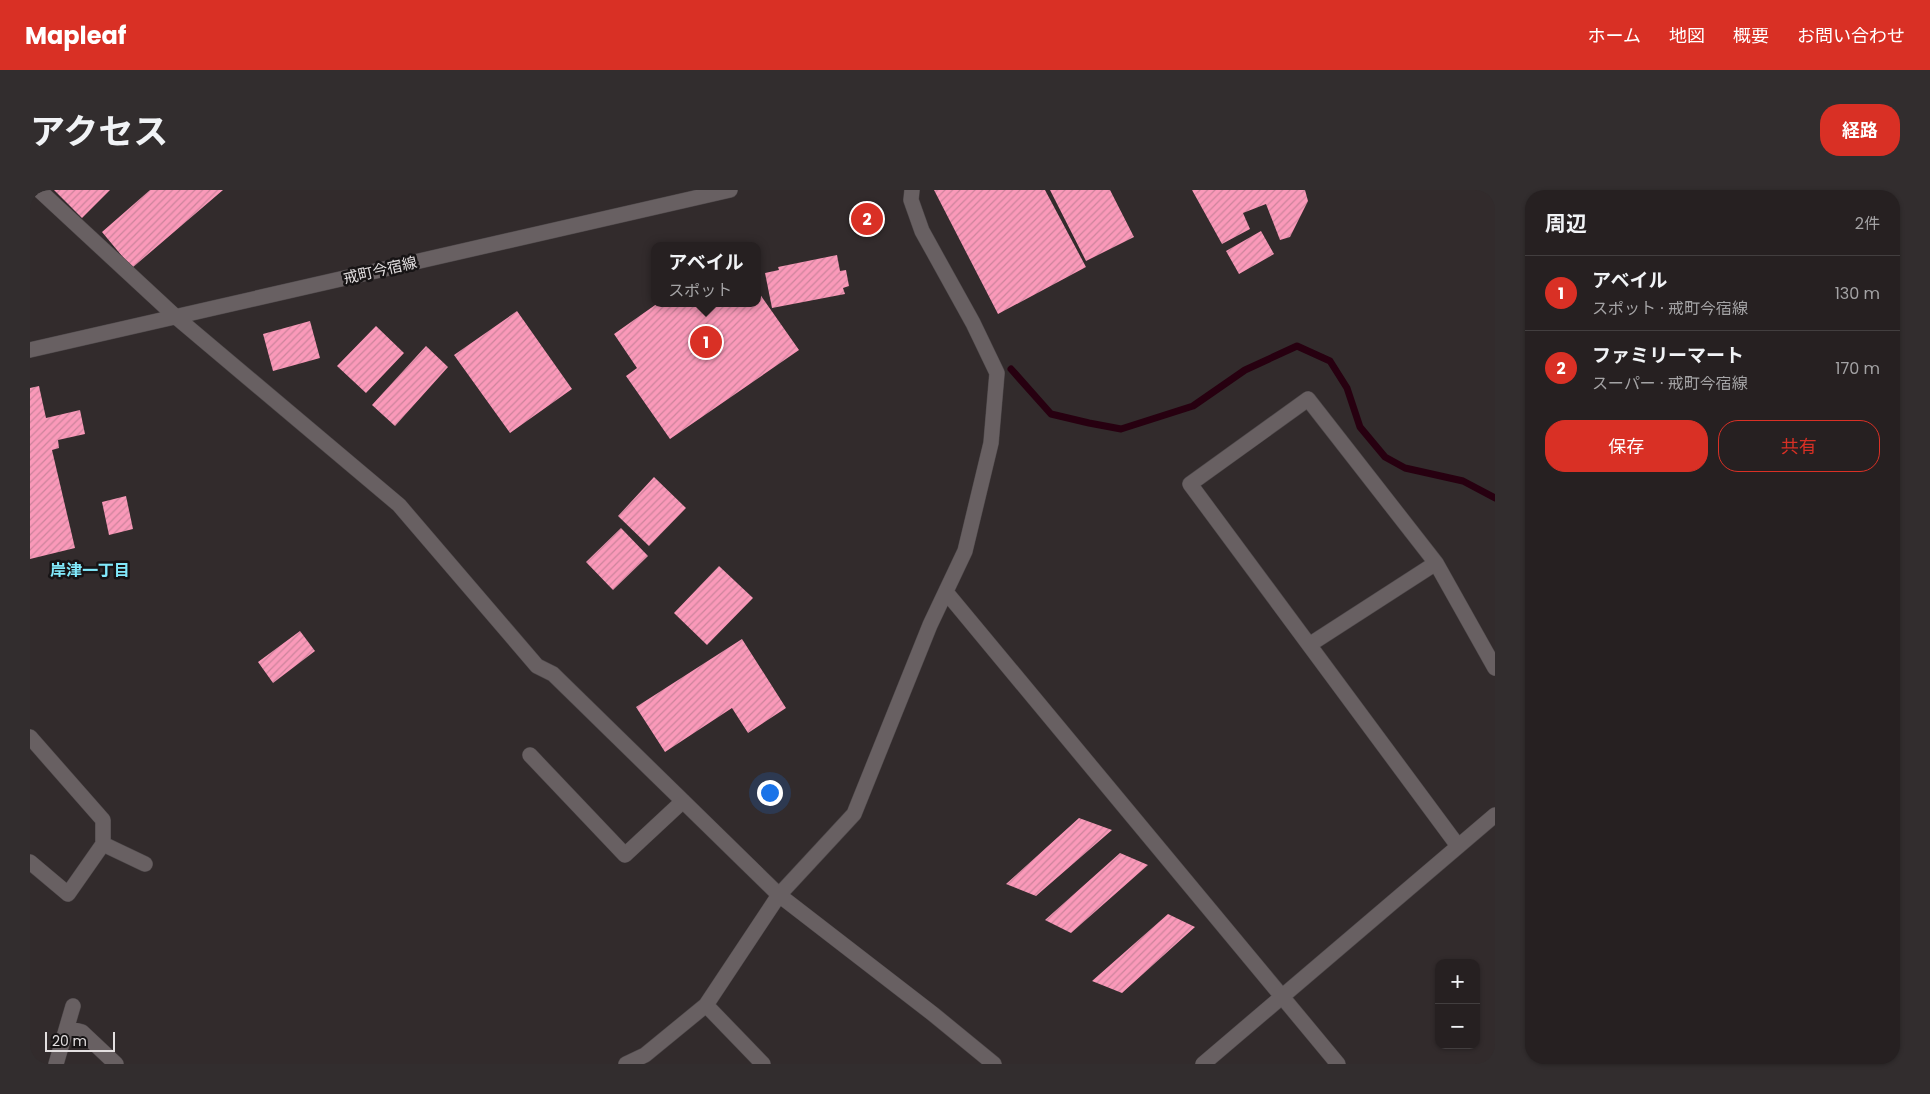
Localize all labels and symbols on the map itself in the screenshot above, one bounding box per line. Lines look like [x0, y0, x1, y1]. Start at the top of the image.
pin: 2 [851, 200, 883, 238]
street label: 戒町今宿線 [341, 251, 419, 289]
pin: 1 [690, 323, 722, 361]
district label: 岸津一丁目 [50, 559, 130, 582]
your location [757, 780, 783, 806]
scale bar [45, 1029, 115, 1052]

